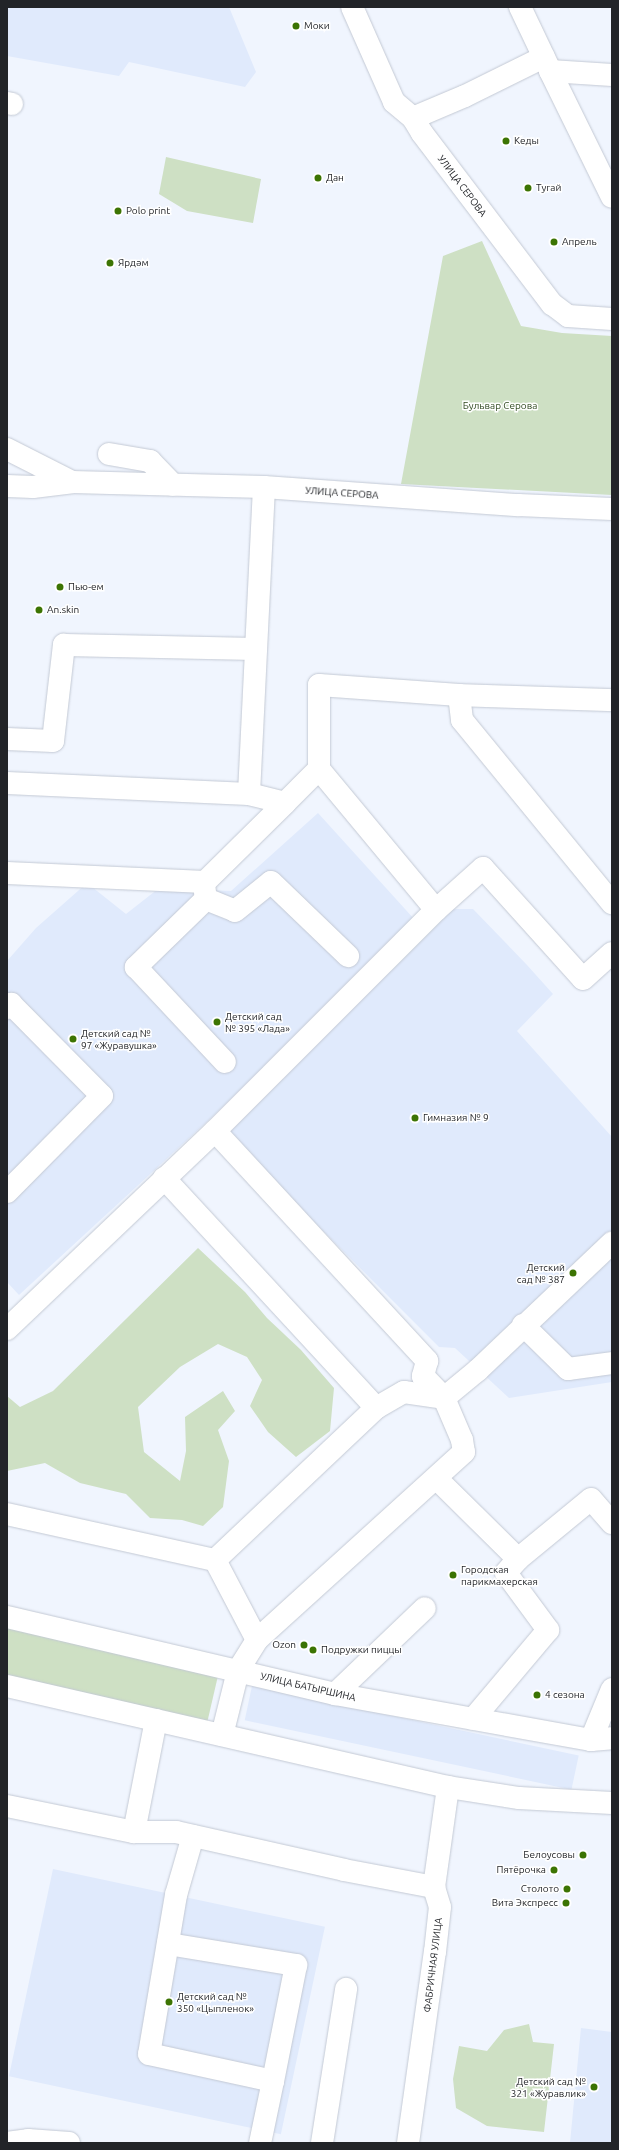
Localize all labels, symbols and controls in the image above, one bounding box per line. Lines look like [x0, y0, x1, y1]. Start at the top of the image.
place label: Моки [304, 20, 330, 32]
marker: Моки [291, 21, 301, 31]
place label: Кеды [514, 135, 539, 147]
marker: Кеды [501, 136, 511, 146]
street label: УЛИЦА СЕРОВА [435, 153, 489, 219]
place label: Дан [326, 172, 344, 184]
marker: Дан [313, 173, 323, 183]
place label: Тугай [536, 182, 561, 194]
marker: Тугай [523, 183, 533, 193]
place label: Polo print [126, 205, 170, 217]
marker: Polo print [113, 206, 123, 216]
place label: Апрель [562, 236, 597, 248]
marker: Апрель [549, 237, 559, 247]
place label: Ярдәм [118, 257, 149, 269]
marker: Ярдәм [105, 258, 115, 268]
park label: Бульвар Серова [463, 400, 537, 412]
street label: УЛИЦА СЕРОВА [305, 484, 379, 502]
place label: Пью-ем [68, 581, 104, 593]
marker: Пью-ем [55, 582, 65, 592]
place label: An.skin [47, 604, 79, 616]
marker: An.skin [34, 605, 44, 615]
place label: Детский сад № 395 «Лада» [225, 1010, 290, 1034]
marker: Детский сад № 395 «Лада» [212, 1017, 222, 1027]
place label: Детский сад № 97 «Журавушка» [81, 1027, 157, 1050]
marker: Детский сад № 97 «Журавушка» [68, 1034, 78, 1044]
place label: Гимназия № 9 [423, 1112, 489, 1124]
marker: Гимназия № 9 [410, 1113, 420, 1123]
place label: Детский сад № 387 [517, 1261, 565, 1284]
marker: Детский сад № 387 [568, 1268, 578, 1278]
place label: Городская парикмахерская [461, 1563, 538, 1586]
marker: Городская парикмахерская [448, 1570, 458, 1580]
place label: Ozon [272, 1639, 296, 1651]
marker: Ozon [299, 1640, 309, 1650]
place label: Подружки пиццы [321, 1644, 402, 1656]
marker: Подружки пиццы [308, 1645, 318, 1655]
street label: УЛИЦА БАТЫРШИНА [259, 1670, 357, 1704]
place label: 4 сезона [545, 1689, 585, 1701]
marker: 4 сезона [532, 1690, 542, 1700]
place label: Белоусовы [523, 1849, 575, 1861]
marker: Белоусовы [578, 1850, 588, 1860]
place label: Пятёрочка [497, 1864, 546, 1876]
marker: Пятёрочка [549, 1865, 559, 1875]
place label: Столото [521, 1883, 559, 1895]
marker: Столото [562, 1884, 572, 1894]
place label: Вита Экспресс [492, 1897, 558, 1909]
marker: Вита Экспресс [561, 1898, 571, 1908]
street label: ФАБРИЧНАЯ УЛИЦА [421, 1917, 445, 2013]
place label: Детский сад № 350 «Цыпленок» [177, 1990, 254, 2014]
marker: Детский сад № 350 «Цыпленок» [164, 1997, 174, 2007]
place label: Детский сад № 321 «Журавлик» [511, 2075, 586, 2098]
marker: Детский сад № 321 «Журавлик» [589, 2082, 599, 2092]

